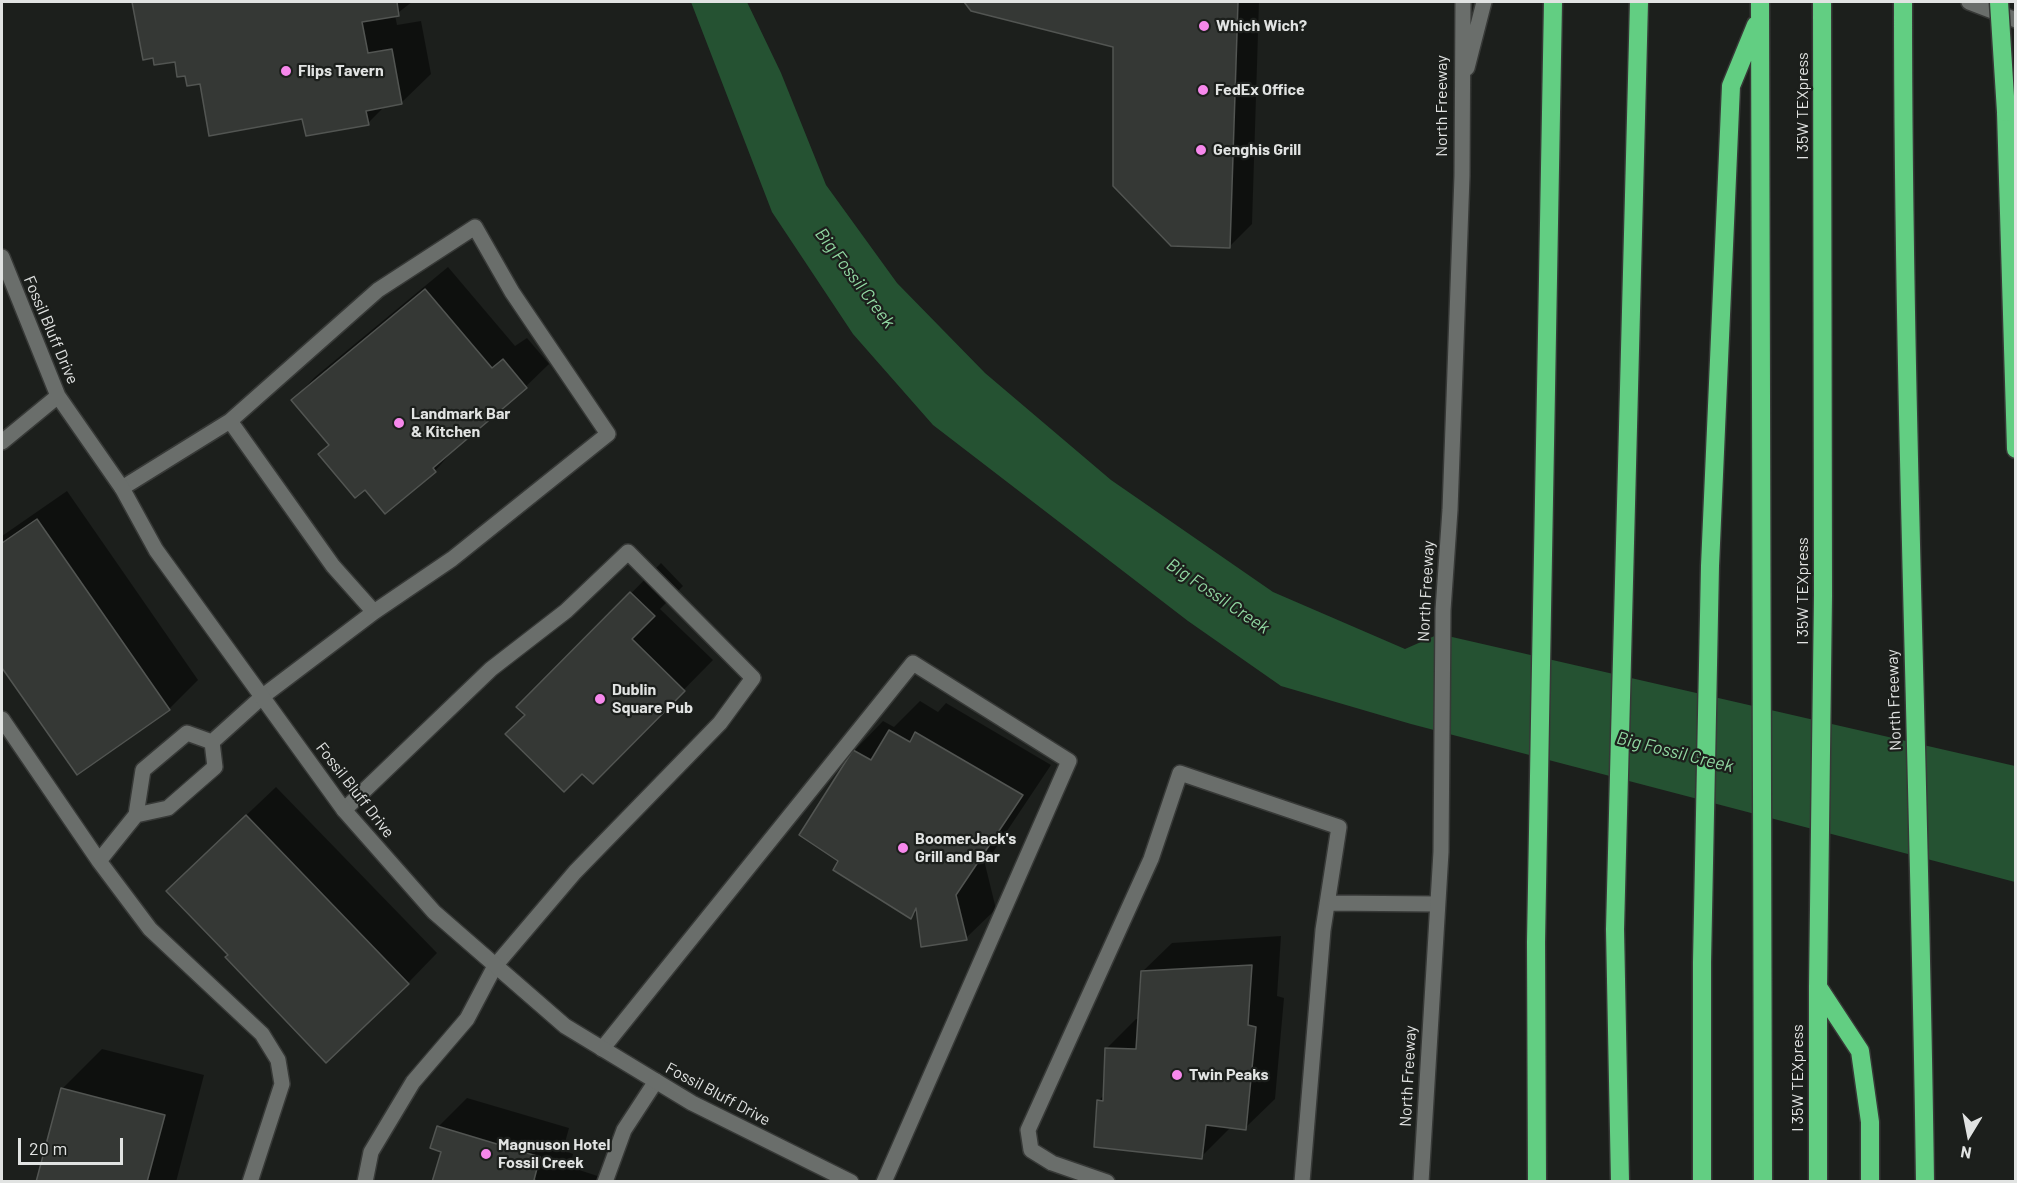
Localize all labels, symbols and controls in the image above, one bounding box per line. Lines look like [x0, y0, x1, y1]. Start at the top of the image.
place label: Which Wich? [1216, 16, 1307, 36]
marker: Which Wich? [1197, 19, 1211, 33]
street label: I 35W TEXpress [1793, 52, 1813, 160]
street label: North Freeway [1432, 55, 1452, 157]
place label: Flips Tavern [298, 61, 384, 81]
marker: Flips Tavern [279, 64, 293, 78]
place label: FedEx Office [1215, 80, 1305, 100]
marker: FedEx Office [1196, 83, 1210, 97]
place label: Genghis Grill [1213, 140, 1301, 160]
marker: Genghis Grill [1194, 143, 1208, 157]
water label: Big Fossil Creek [810, 224, 900, 332]
street label: Fossil Bluff Drive [20, 273, 82, 387]
place label: Landmark Bar & Kitchen [411, 404, 510, 442]
marker: Landmark Bar & Kitchen [392, 416, 406, 430]
street label: I 35W TEXpress [1793, 537, 1813, 645]
street label: North Freeway [1414, 540, 1438, 642]
water label: Big Fossil Creek [1162, 554, 1274, 638]
street label: North Freeway [1883, 649, 1905, 751]
place label: Dublin Square Pub [612, 680, 693, 718]
marker: Dublin Square Pub [593, 692, 607, 706]
water label: Big Fossil Creek [1614, 727, 1736, 777]
street label: Fossil Bluff Drive [312, 738, 398, 842]
place label: BoomerJack's Grill and Bar [915, 829, 1016, 867]
marker: BoomerJack's Grill and Bar [896, 841, 910, 855]
street label: I 35W TEXpress [1788, 1024, 1808, 1132]
street label: North Freeway [1396, 1025, 1420, 1127]
street label: Fossil Bluff Drive [662, 1058, 774, 1130]
place label: Twin Peaks [1189, 1065, 1269, 1085]
marker: Twin Peaks [1170, 1068, 1184, 1082]
north arrow [1939, 1105, 1999, 1165]
scale bar [21, 1126, 126, 1164]
place label: Magnuson Hotel Fossil Creek [498, 1135, 610, 1173]
text: 20 m [29, 1137, 67, 1159]
text: N [1959, 1143, 1973, 1163]
marker: Magnuson Hotel Fossil Creek [479, 1147, 493, 1161]

